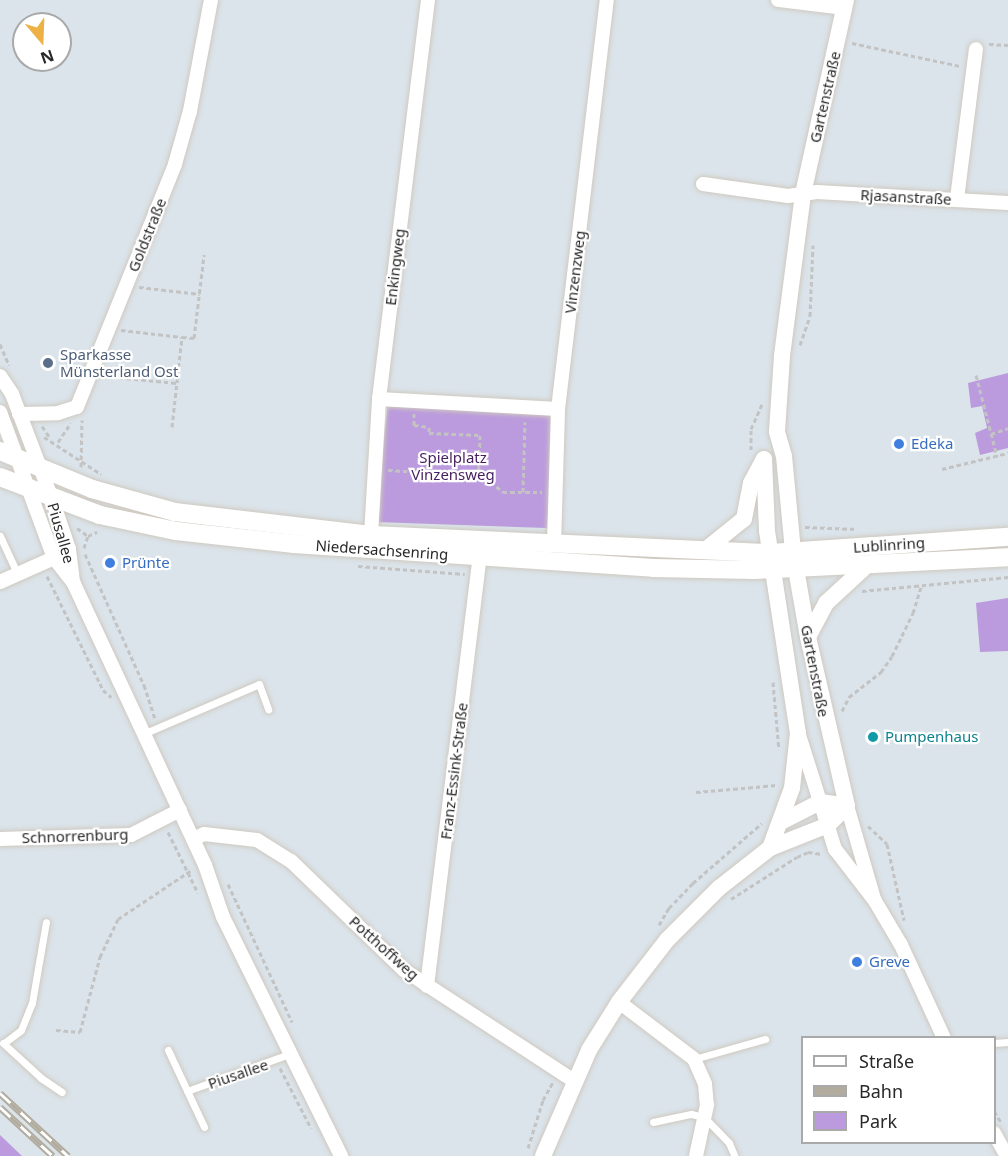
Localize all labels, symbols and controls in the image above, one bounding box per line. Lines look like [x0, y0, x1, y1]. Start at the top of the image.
north arrow [12, 12, 72, 72]
text: N [37, 45, 57, 70]
street label: Gartenstraße [806, 49, 844, 145]
street label: Rjasanstraße [860, 186, 952, 208]
street label: Goldstraße [124, 196, 170, 274]
street label: Enkingweg [381, 227, 409, 307]
street label: Vinzenzweg [561, 229, 589, 315]
place label: Sparkasse Münsterland Ost [60, 345, 178, 380]
marker: Sparkasse Münsterland Ost [41, 356, 55, 370]
place label: Edeka [911, 435, 953, 453]
marker: Edeka [892, 437, 906, 451]
park label: Spielplatz Vinzensweg [411, 448, 495, 483]
street label: Piusallee [44, 500, 78, 566]
street label: Lublinring [852, 534, 926, 556]
street label: Niedersachsenring [315, 536, 449, 564]
place label: Prünte [122, 554, 170, 572]
marker: Prünte [103, 556, 117, 570]
street label: Gartenstraße [797, 623, 833, 719]
street label: Franz-Essink-Straße [437, 702, 471, 840]
place label: Pumpenhaus [885, 728, 978, 746]
marker: Pumpenhaus [866, 730, 880, 744]
street label: Schnorrenburg [21, 825, 129, 847]
street label: Potthoffweg [346, 912, 422, 984]
place label: Greve [869, 953, 910, 971]
marker: Greve [850, 955, 864, 969]
legend [801, 1036, 996, 1144]
text: Straße [859, 1049, 914, 1073]
street label: Piusallee [206, 1055, 270, 1093]
text: Bahn [859, 1079, 903, 1103]
text: Park [859, 1109, 897, 1133]

